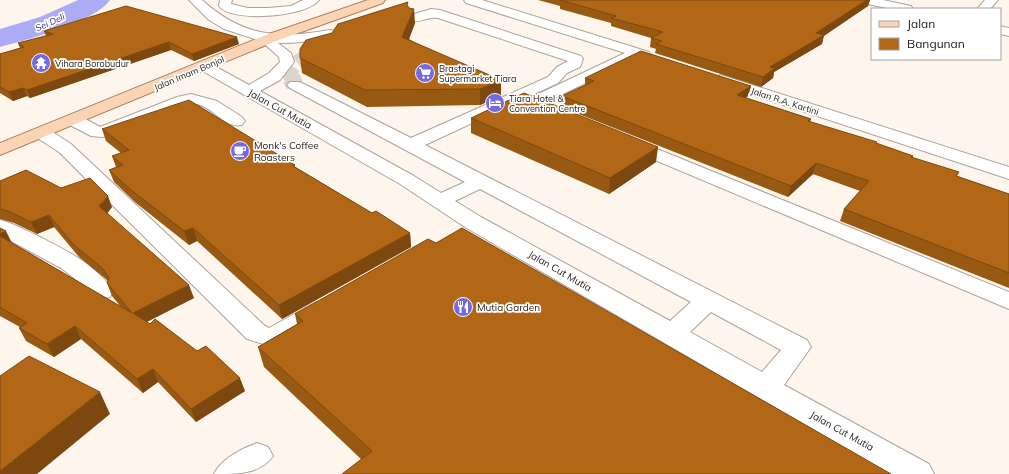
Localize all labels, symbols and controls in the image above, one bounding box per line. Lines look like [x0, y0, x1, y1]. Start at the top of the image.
legend [871, 8, 1001, 60]
water label: Sei Deli [34, 10, 67, 33]
text: Jalan [907, 16, 935, 31]
text: Bangunan [907, 36, 965, 51]
temple icon: Vihara Borobudur [30, 52, 52, 74]
street label: Jalan Imam Bonjol [152, 53, 226, 93]
place label: Vihara Borobudur [55, 58, 130, 69]
supermarket icon: Brastagi Supermarket Tiara [414, 62, 436, 84]
place label: Brastagi Supermarket Tiara [439, 63, 516, 84]
street label: Jalan R.A. Kartini [750, 85, 820, 117]
street label: Jalan Cut Mutia [246, 86, 314, 132]
hotel icon: Tiara Hotel & Convention Centre [484, 92, 506, 114]
place label: Tiara Hotel & Convention Centre [509, 93, 586, 114]
place label: Monk's Coffee Roasters [254, 139, 319, 164]
cafe icon: Monk's Coffee Roasters [229, 140, 251, 162]
street label: Jalan Cut Mutia [526, 248, 594, 294]
restaurant icon: Mutia Garden [452, 296, 474, 318]
place label: Mutia Garden [477, 301, 540, 314]
street label: Jalan Cut Mutia [808, 408, 876, 454]

